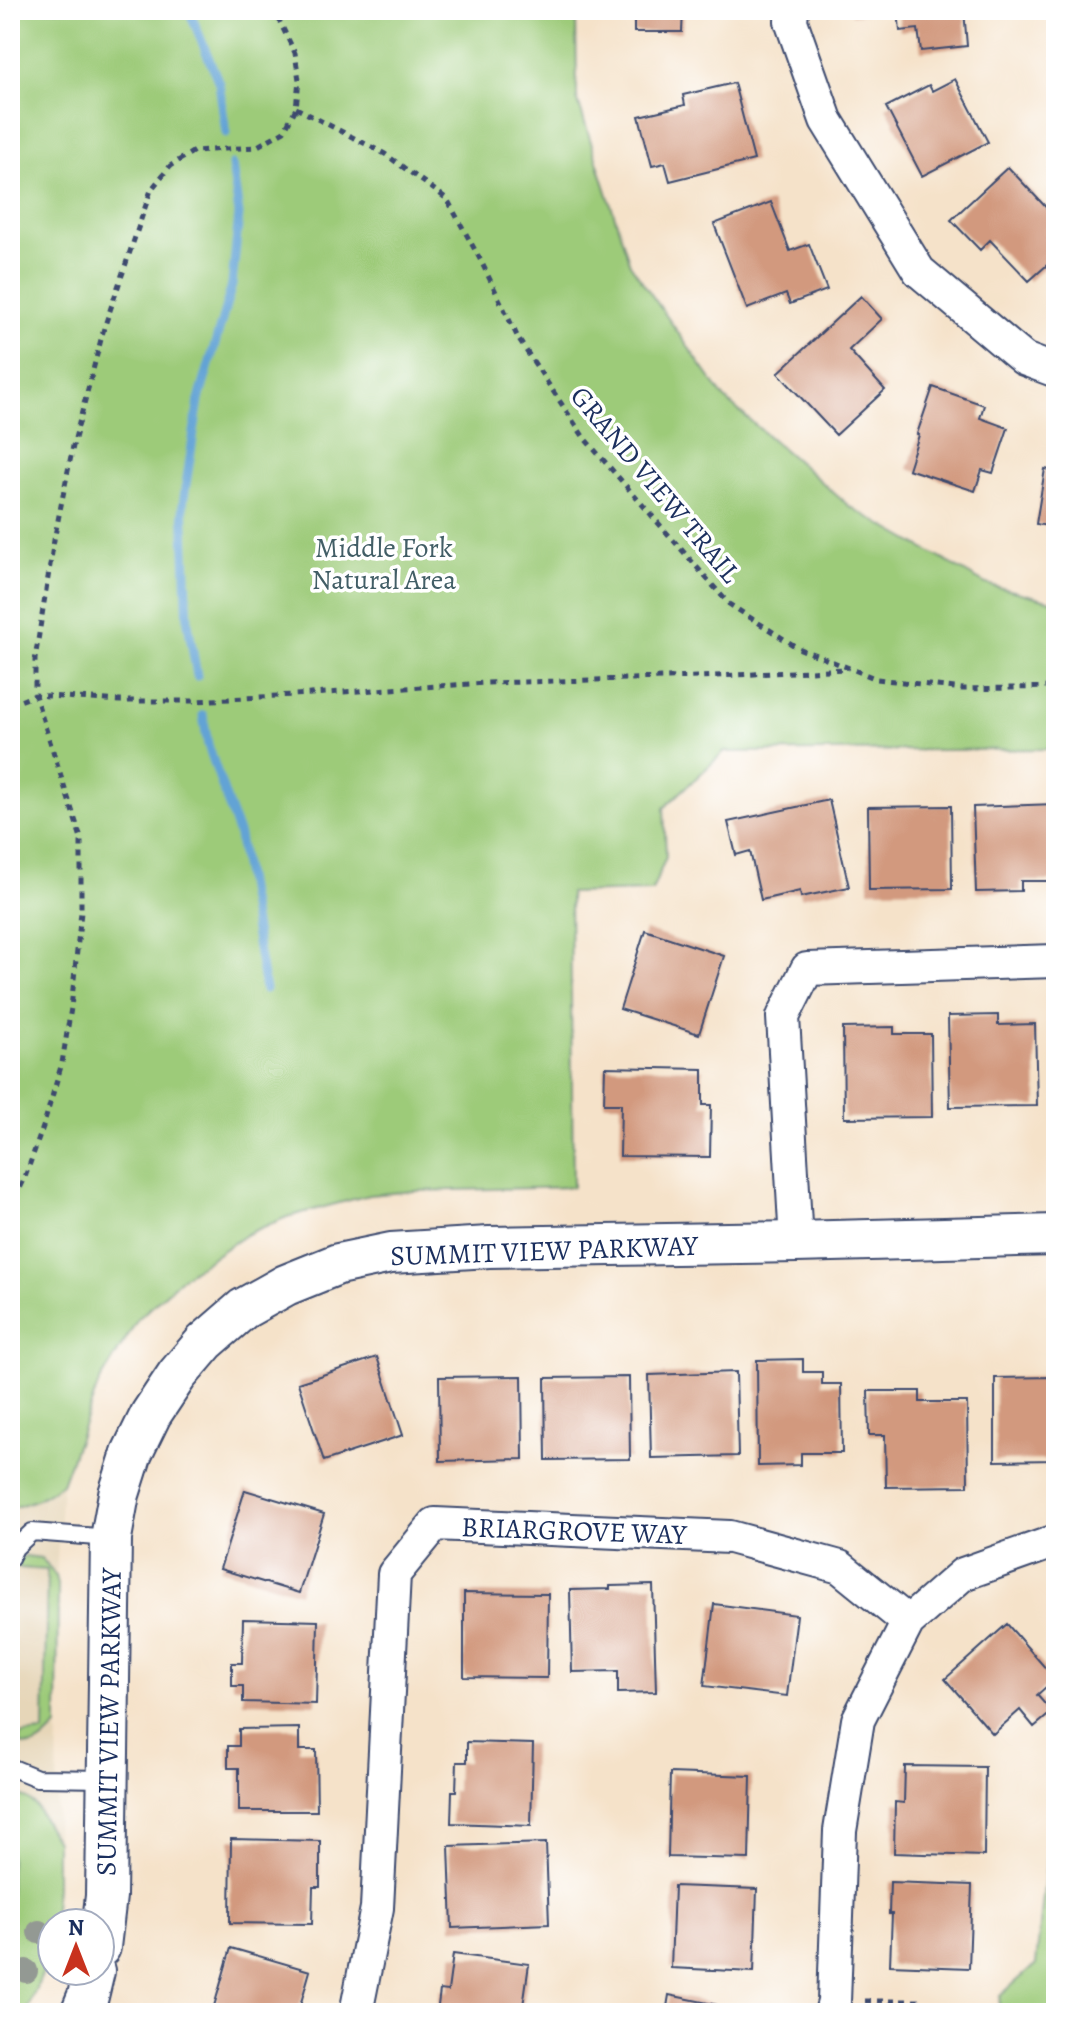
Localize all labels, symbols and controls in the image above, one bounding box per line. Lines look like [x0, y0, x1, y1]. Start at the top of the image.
street label: GRAND VIEW TRAIL [562, 378, 749, 592]
park label: Middle Fork Natural Area [312, 529, 456, 599]
street label: SUMMIT VIEW PARKWAY [389, 1227, 700, 1275]
street label: BRIARGROVE WAY [461, 1508, 688, 1554]
street label: SUMMIT VIEW PARKWAY [87, 1567, 131, 1876]
north arrow [36, 1907, 116, 1987]
text: N [68, 1913, 84, 1943]

